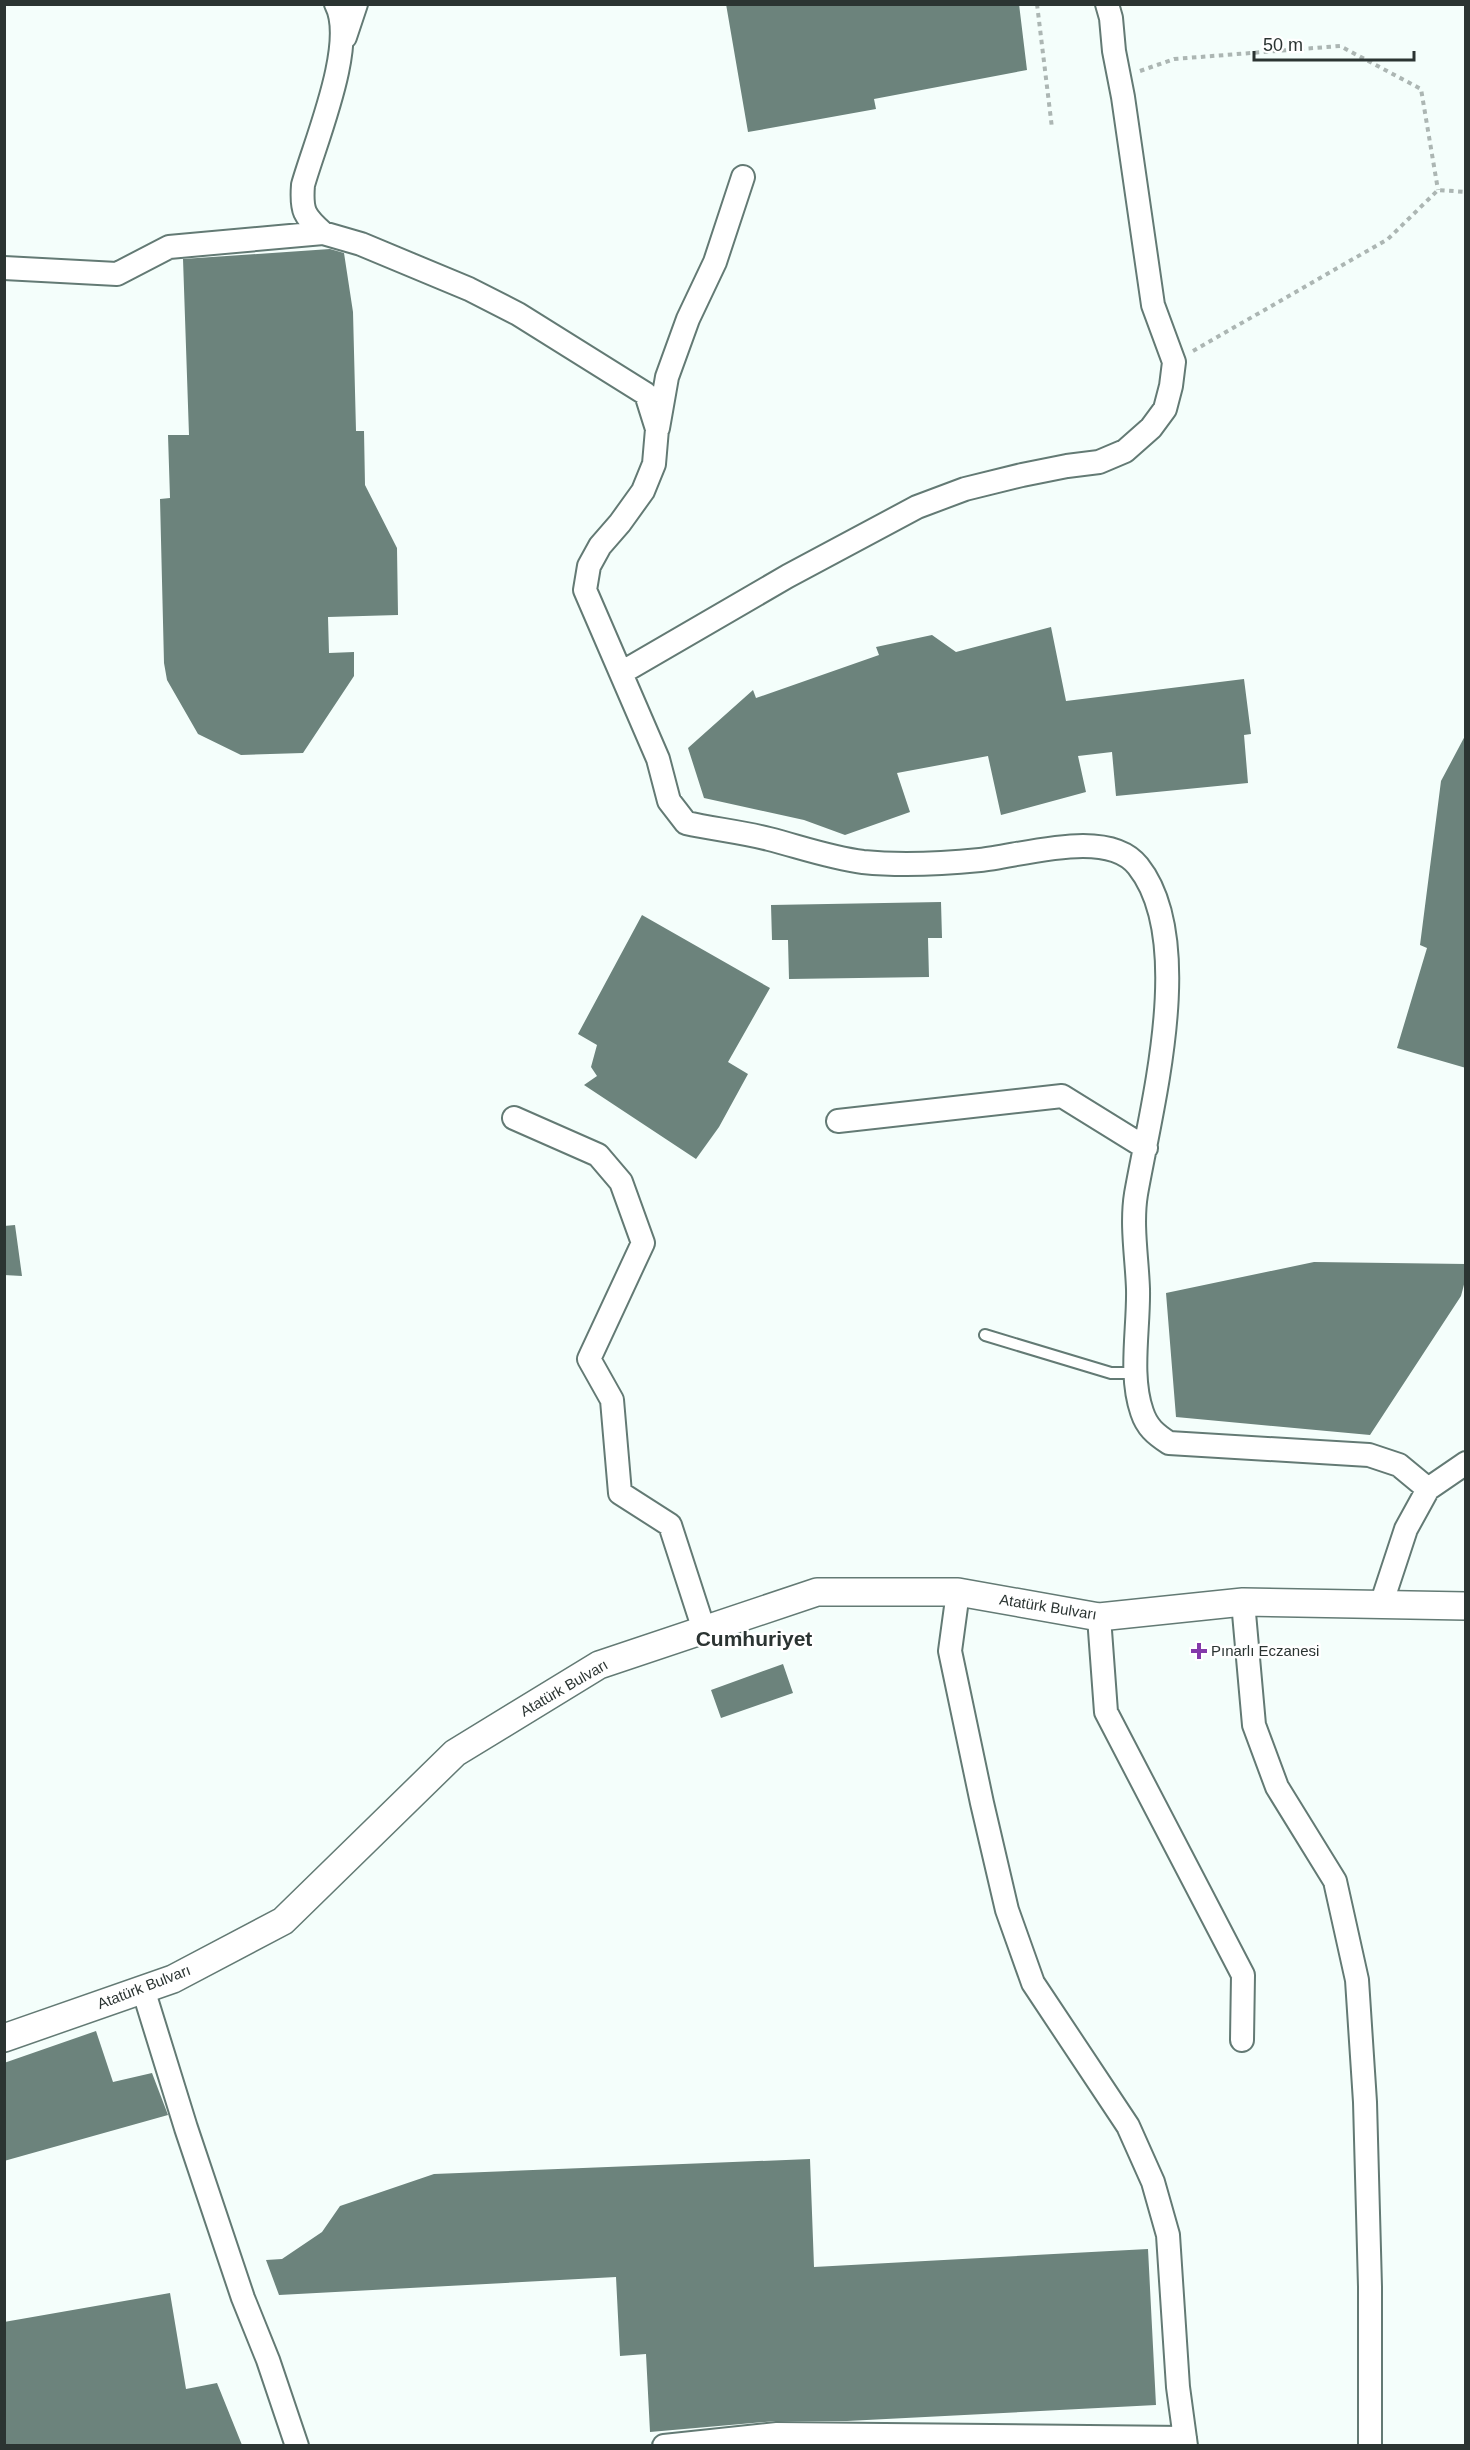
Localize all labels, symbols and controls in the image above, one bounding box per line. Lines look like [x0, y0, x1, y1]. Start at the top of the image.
scale bar [1254, 24, 1414, 62]
text: 50 m [1263, 35, 1303, 55]
street label: Atatürk Bulvarı [998, 1590, 1098, 1623]
district label: Cumhuriyet [696, 1627, 812, 1650]
place label: Pınarlı Eczanesi [1211, 1642, 1319, 1659]
marker: Pınarlı Eczanesi [1192, 1644, 1206, 1658]
street label: Atatürk Bulvarı [517, 1656, 611, 1720]
street label: Atatürk Bulvarı [95, 1961, 193, 2012]

